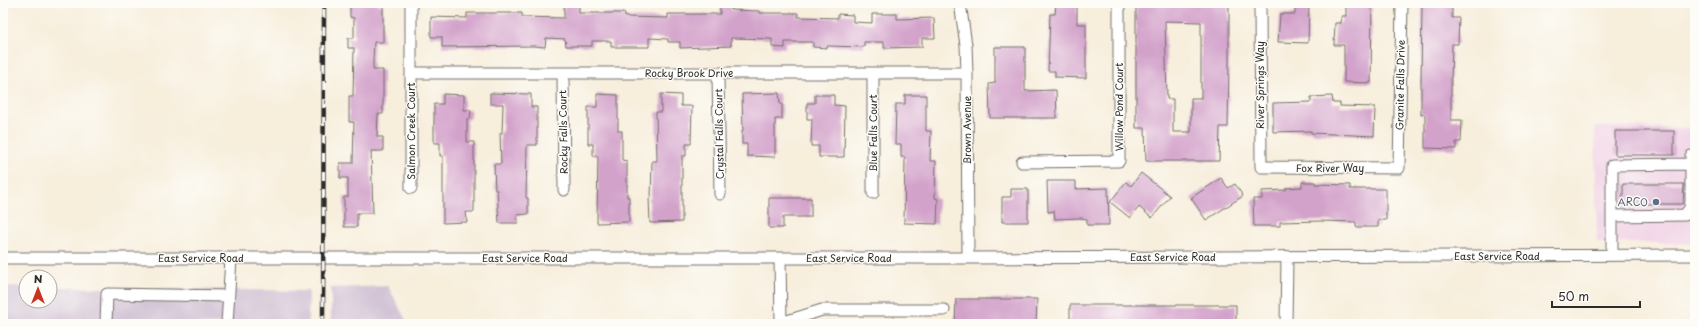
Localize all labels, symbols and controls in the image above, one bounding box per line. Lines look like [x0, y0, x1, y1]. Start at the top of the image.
street label: Granite Falls Drive [1391, 40, 1408, 130]
street label: River Springs Way [1252, 41, 1267, 129]
street label: Willow Pond Court [1111, 63, 1126, 151]
street label: Rocky Brook Drive [645, 65, 733, 80]
street label: Salmon Creek Court [403, 82, 418, 180]
street label: Crystal Falls Court [710, 88, 727, 180]
street label: Rocky Falls Court [554, 90, 572, 174]
street label: Blue Falls Court [865, 94, 880, 172]
street label: Brown Avenue [959, 95, 974, 164]
street label: Fox River Way [1296, 160, 1364, 175]
place label: ARCO [1618, 194, 1648, 209]
marker: ARCO [1651, 197, 1661, 207]
street label: East Service Road [1454, 248, 1540, 263]
street label: East Service Road [1130, 249, 1216, 264]
street label: East Service Road [158, 250, 244, 265]
street label: East Service Road [482, 250, 568, 265]
street label: East Service Road [806, 250, 892, 265]
north arrow [18, 269, 58, 309]
text: N [34, 270, 43, 287]
scale bar [1552, 283, 1640, 309]
text: 50 m [1558, 287, 1589, 305]

